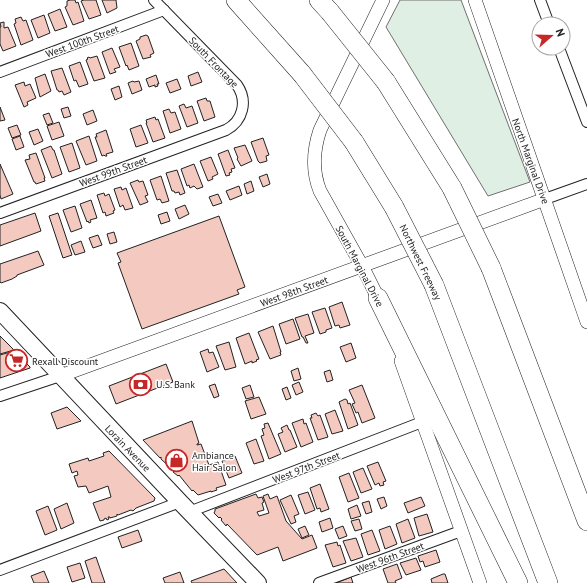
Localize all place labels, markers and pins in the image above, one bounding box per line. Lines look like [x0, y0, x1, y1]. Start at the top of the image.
supermarket icon: Rexall Discount [3, 348, 29, 374]
place label: Rexall Discount [32, 355, 99, 368]
bank icon: U.S. Bank [128, 371, 154, 397]
place label: U.S. Bank [156, 378, 195, 391]
shop icon: Ambiance Hair Salon [163, 448, 189, 474]
place label: Ambiance Hair Salon [192, 449, 236, 474]

